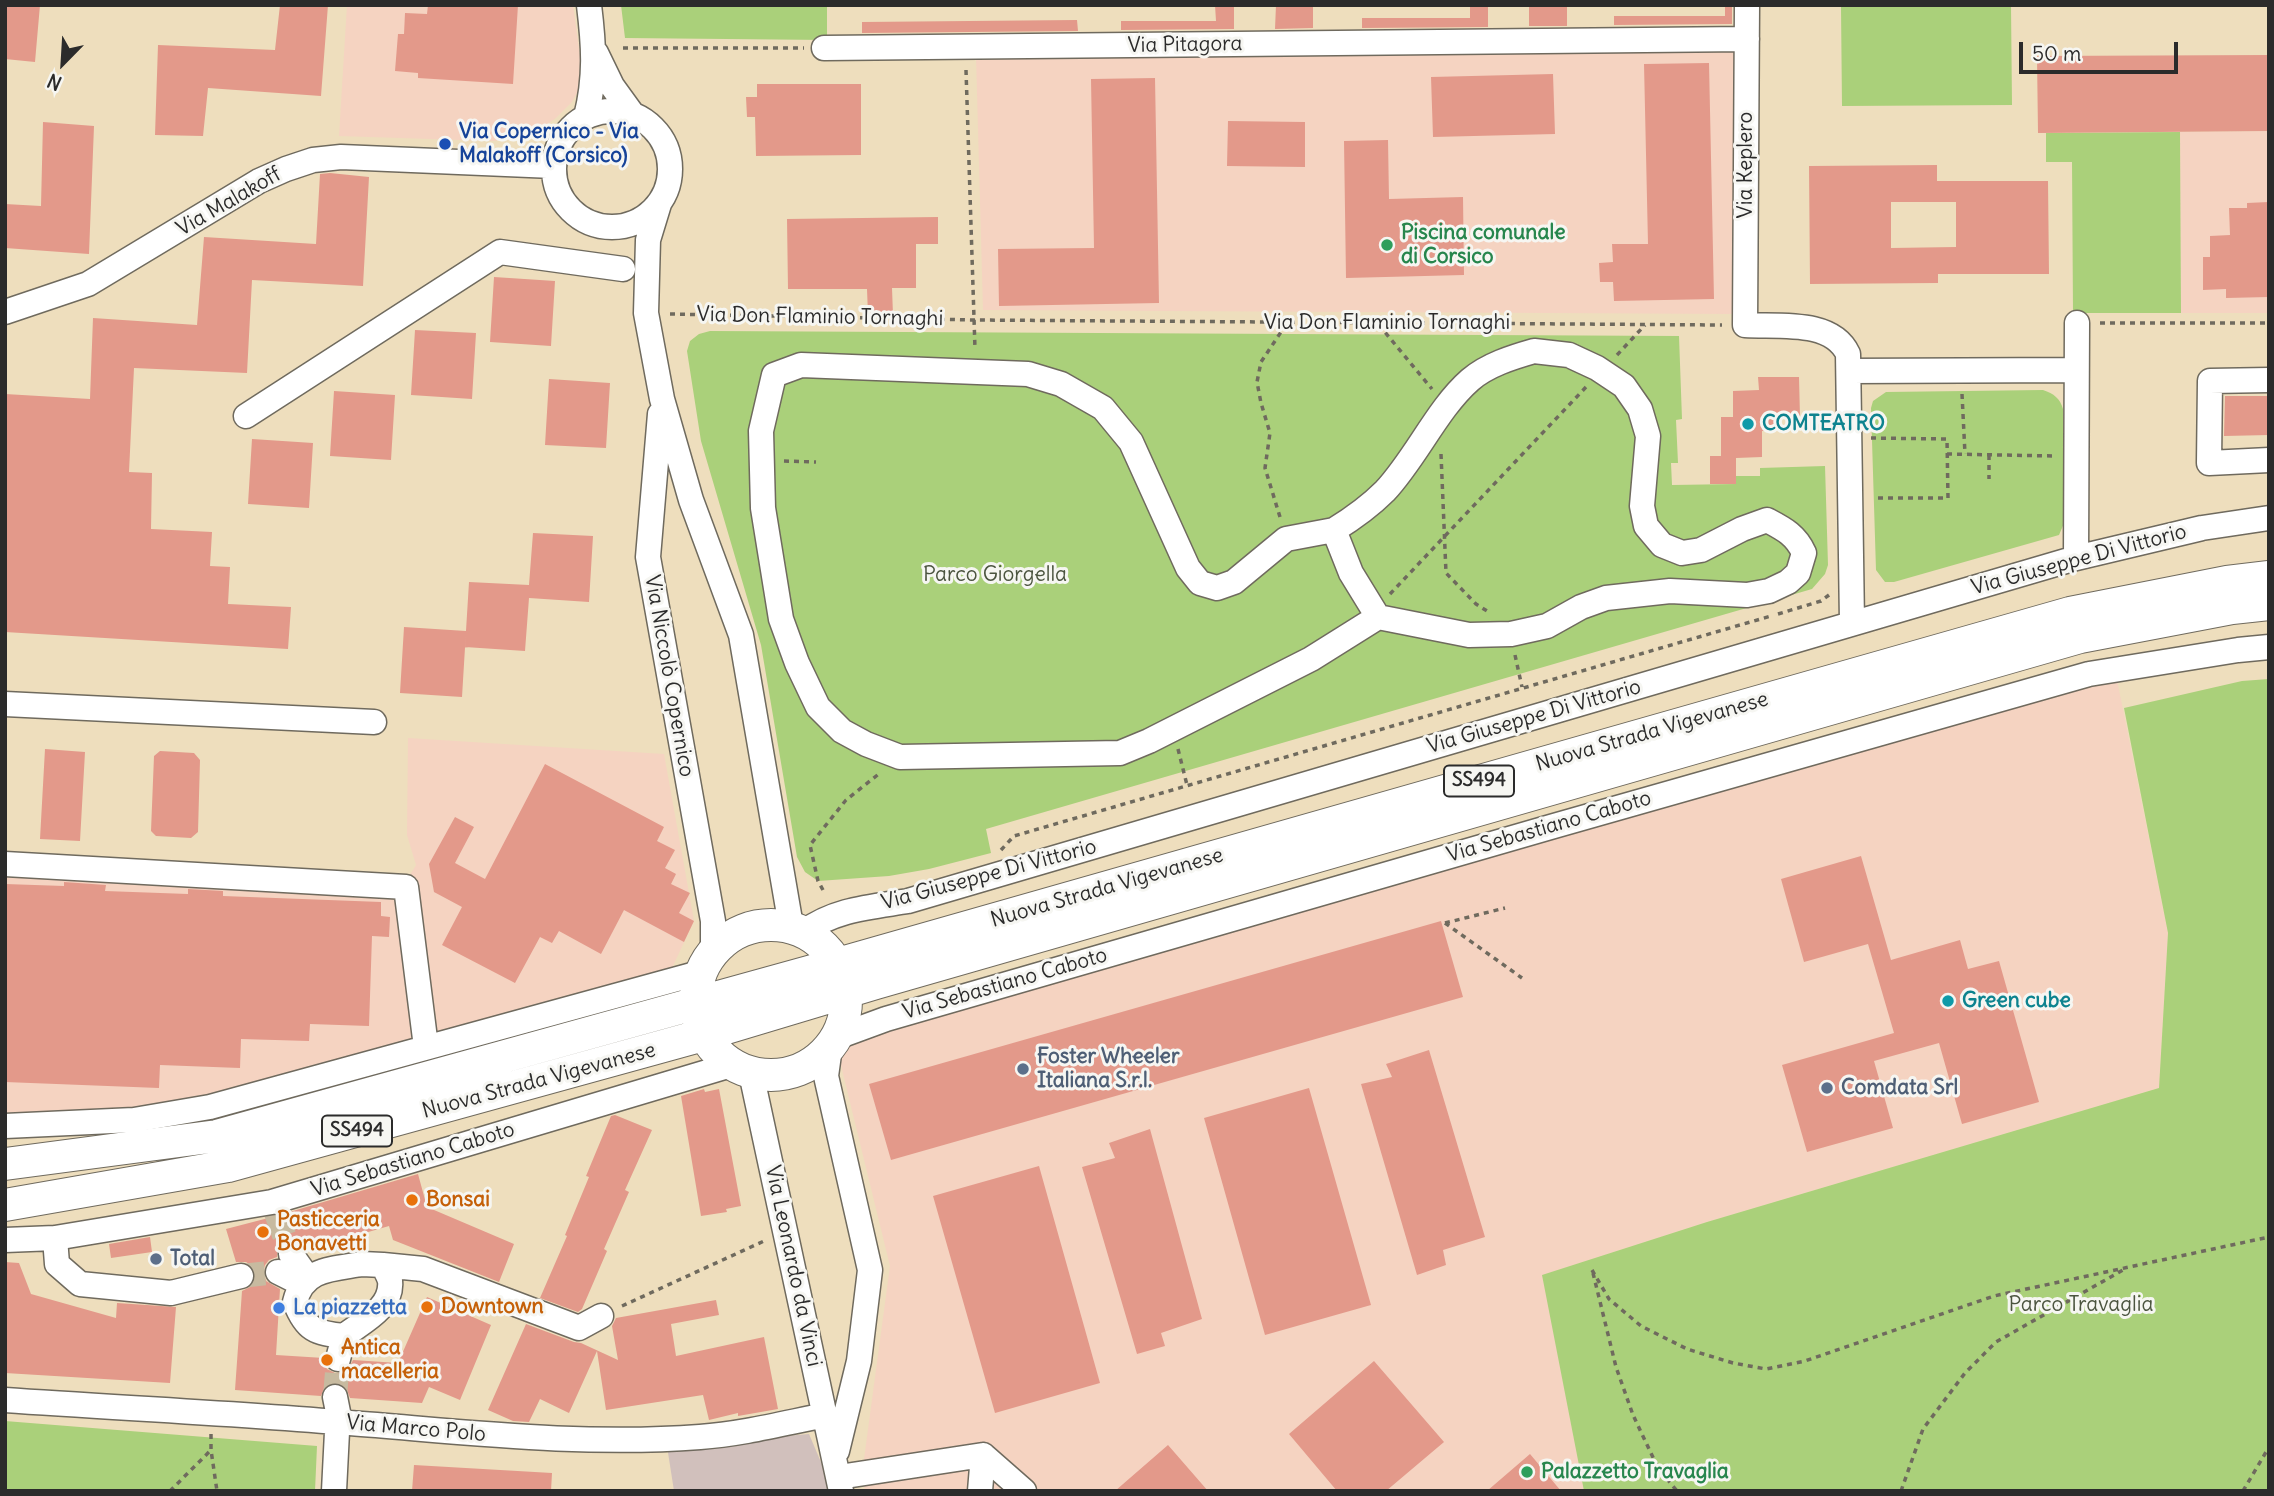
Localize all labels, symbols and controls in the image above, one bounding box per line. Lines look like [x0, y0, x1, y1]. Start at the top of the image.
north arrow [28, 28, 98, 98]
scale bar [2022, 28, 2181, 72]
street label: Via Pitagora [1127, 31, 1243, 59]
text: 50 m [2032, 40, 2081, 67]
text: N [44, 69, 65, 96]
street label: Via Keplero [1733, 112, 1759, 218]
place label: Via Copernico - Via Malakoff (Corsico) [459, 119, 639, 169]
marker: Via Copernico - Via Malakoff (Corsico) [437, 136, 453, 152]
street label: Via Malakoff [172, 162, 286, 242]
place label: Piscina comunale di Corsico [1401, 220, 1565, 270]
marker: Piscina comunale di Corsico [1379, 237, 1395, 253]
street label: Via Don Flaminio Tornaghi [696, 302, 944, 332]
street label: Via Don Flaminio Tornaghi [1264, 310, 1510, 336]
place label: COMTEATRO [1762, 411, 1885, 437]
marker: COMTEATRO [1740, 416, 1756, 432]
street label: Via Giuseppe Di Vittorio [1969, 519, 2189, 601]
park label: Parco Giorgella [923, 562, 1067, 588]
street label: Via Niccolò Copernico [639, 573, 699, 779]
street label: Via Giuseppe Di Vittorio [1424, 674, 1644, 760]
street label: Nuova Strada Vigevanese [1533, 687, 1771, 777]
road number: SS494 [1444, 766, 1514, 796]
street label: Via Sebastiano Caboto [1444, 786, 1654, 868]
street label: Via Giuseppe Di Vittorio [879, 834, 1099, 916]
street label: Nuova Strada Vigevanese [988, 843, 1226, 933]
street label: Via Sebastiano Caboto [900, 943, 1110, 1025]
place label: Green cube [1962, 988, 2071, 1014]
marker: Green cube [1940, 993, 1956, 1009]
street label: Nuova Strada Vigevanese [420, 1038, 658, 1124]
place label: Foster Wheeler Italiana S.r.l. [1037, 1044, 1179, 1094]
marker: Foster Wheeler Italiana S.r.l. [1015, 1061, 1031, 1077]
place label: Comdata Srl [1841, 1075, 1958, 1101]
marker: Comdata Srl [1819, 1080, 1835, 1096]
road number: SS494 [322, 1116, 392, 1147]
street label: Via Sebastiano Caboto [308, 1117, 518, 1203]
street label: Via Leonardo da Vinci [759, 1163, 827, 1369]
place label: Bonsai [426, 1187, 490, 1213]
marker: Bonsai [404, 1192, 420, 1208]
place label: Pasticceria Bonavetti [277, 1207, 380, 1257]
marker: Pasticceria Bonavetti [255, 1224, 271, 1240]
place label: Total [170, 1246, 215, 1272]
marker: Total [148, 1251, 164, 1267]
park label: Parco Travaglia [2009, 1292, 2153, 1318]
place label: Downtown [441, 1294, 544, 1320]
place label: La piazzetta [293, 1295, 407, 1321]
marker: Downtown [419, 1299, 435, 1315]
marker: La piazzetta [271, 1300, 287, 1316]
place label: Antica macelleria [341, 1335, 439, 1385]
marker: Antica macelleria [319, 1352, 335, 1368]
street label: Via Marco Polo [345, 1410, 487, 1448]
place label: Palazzetto Travaglia [1541, 1459, 1729, 1485]
marker: Palazzetto Travaglia [1519, 1464, 1535, 1480]

